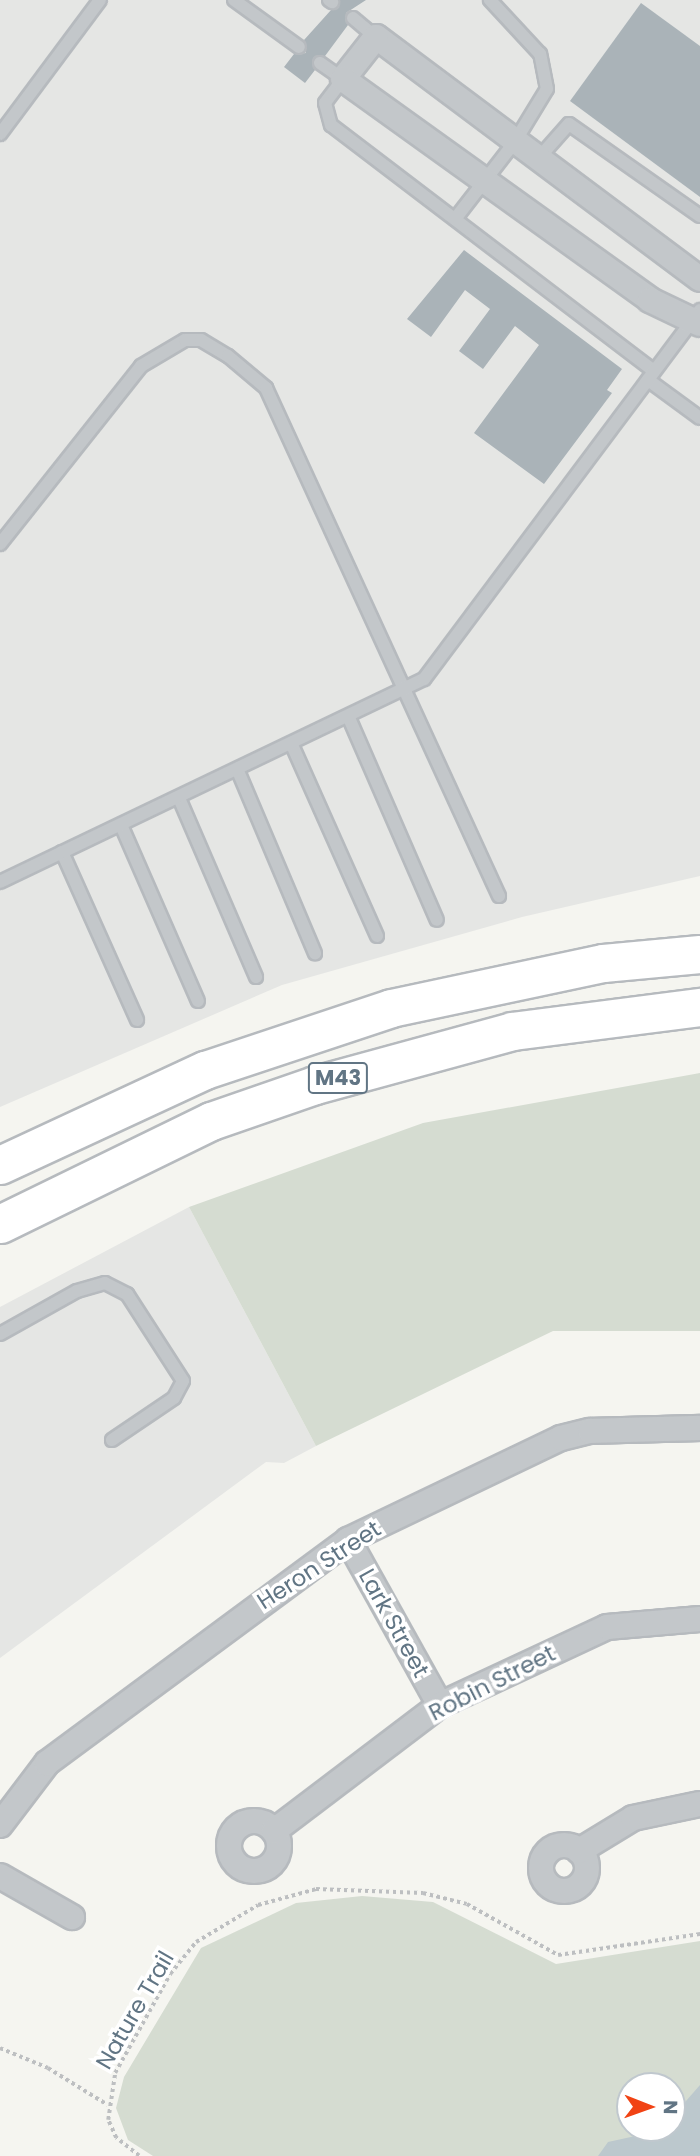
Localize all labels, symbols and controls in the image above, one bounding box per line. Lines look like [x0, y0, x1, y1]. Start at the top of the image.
road number: M43 [306, 1060, 370, 1096]
street label: Heron Street [252, 1515, 386, 1615]
street label: Lark Street [353, 1564, 435, 1682]
street label: Robin Street [424, 1639, 560, 1727]
street label: Nature Trail [90, 1946, 180, 2074]
north arrow [616, 2072, 686, 2142]
text: N [657, 2100, 684, 2115]

